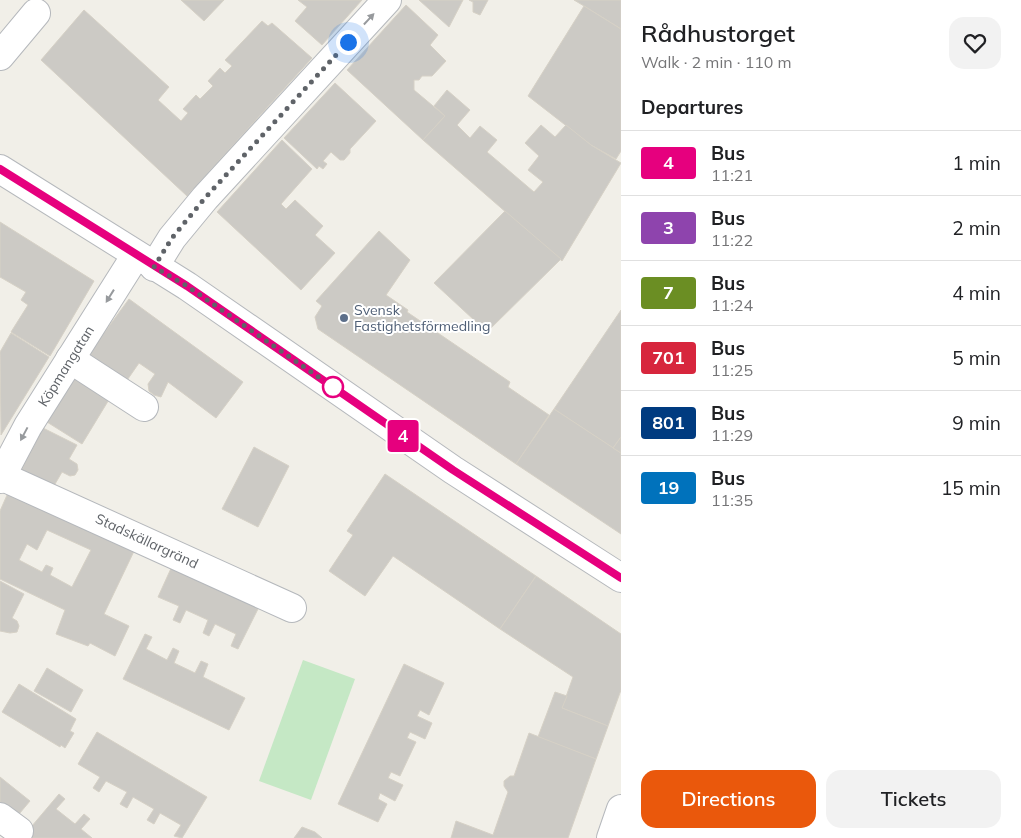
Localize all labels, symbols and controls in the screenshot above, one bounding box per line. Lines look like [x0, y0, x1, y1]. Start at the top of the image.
one-way arrow [364, 13, 375, 26]
button: heart [949, 17, 1001, 69]
text: Rådhustorget [641, 18, 795, 48]
your location [336, 30, 361, 55]
text: Walk · 2 min · 110 m [641, 52, 792, 72]
text: Departures [641, 95, 743, 119]
text: Bus [711, 141, 745, 165]
text: 4 [663, 151, 674, 174]
text: 1 min [952, 151, 1001, 175]
text: 11:21 [711, 165, 753, 185]
text: Bus [711, 206, 745, 230]
text: 3 [663, 216, 674, 239]
text: 2 min [952, 216, 1001, 240]
text: 11:22 [711, 230, 753, 250]
text: Bus [711, 271, 745, 295]
text: 7 [663, 281, 674, 304]
text: 4 min [952, 281, 1001, 305]
one-way arrow [105, 289, 115, 302]
text: 11:24 [711, 295, 753, 315]
place label: Svensk Fastighetsförmedling [354, 301, 490, 335]
marker: Svensk Fastighetsförmedling [338, 312, 350, 324]
street label: Köpmangatan [34, 322, 98, 410]
text: Bus [711, 336, 745, 360]
text: 701 [652, 346, 685, 369]
text: 5 min [952, 346, 1001, 370]
text: 11:25 [711, 360, 753, 380]
unlabelled marker [322, 376, 344, 398]
text: Bus [711, 401, 745, 425]
text: 801 [652, 411, 685, 434]
text: 9 min [952, 411, 1001, 435]
line badge: 4 [387, 420, 419, 452]
text: 4 [398, 424, 408, 447]
text: 11:29 [711, 425, 753, 445]
one-way arrow [20, 426, 28, 441]
text: Bus [711, 466, 745, 490]
text: 19 [658, 476, 679, 499]
text: 15 min [941, 476, 1001, 500]
text: 11:35 [711, 490, 753, 510]
street label: Stadskällargränd [93, 509, 201, 573]
button: Directions [641, 770, 816, 828]
button: Tickets [826, 770, 1001, 828]

